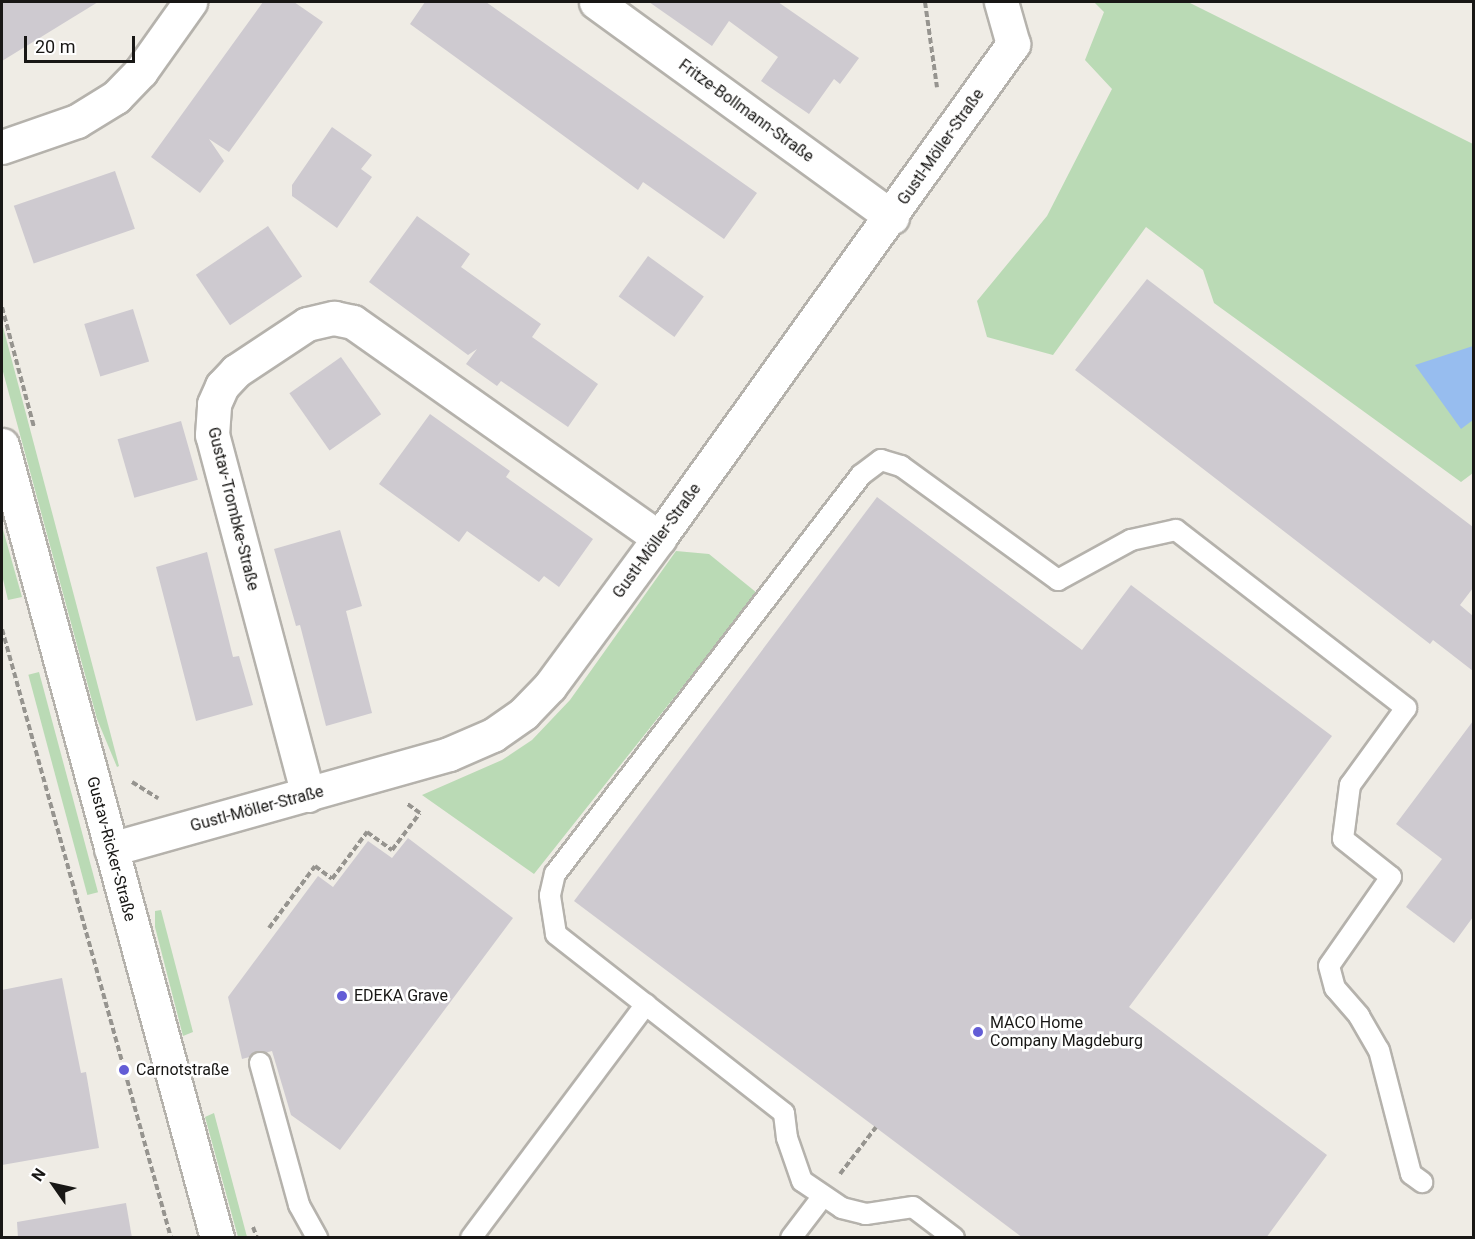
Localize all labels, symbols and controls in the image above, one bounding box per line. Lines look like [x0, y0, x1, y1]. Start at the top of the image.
scale bar [27, 24, 138, 62]
text: 20 m [35, 36, 75, 57]
street label: Fritze-Bollmann-Straße [675, 56, 817, 166]
street label: Gustl-Möller-Straße [894, 85, 988, 209]
street label: Gustav-Trombke-Straße [203, 425, 263, 593]
street label: Gustl-Möller-Straße [609, 480, 705, 602]
street label: Gustav-Ricker-Straße [82, 775, 140, 923]
street label: Gustl-Möller-Straße [188, 782, 326, 836]
place label: EDEKA Grave [354, 986, 448, 1006]
marker: EDEKA Grave [335, 989, 349, 1003]
place label: MACO Home Company Magdeburg [990, 1013, 1143, 1051]
marker: MACO Home Company Magdeburg [971, 1025, 985, 1039]
place label: Carnotstraße [136, 1060, 229, 1080]
marker: Carnotstraße [117, 1063, 131, 1077]
north arrow [24, 1155, 84, 1215]
text: N [28, 1165, 50, 1185]

